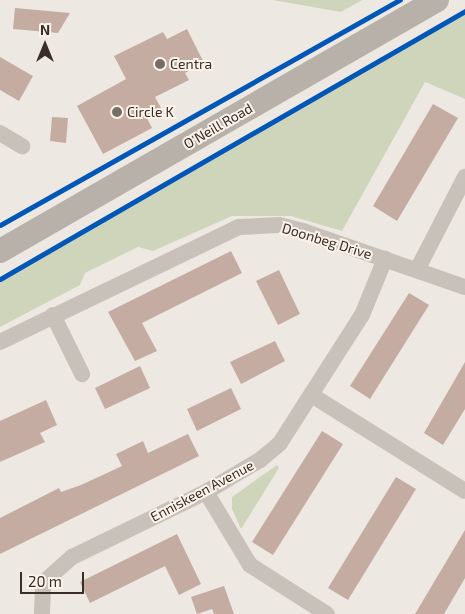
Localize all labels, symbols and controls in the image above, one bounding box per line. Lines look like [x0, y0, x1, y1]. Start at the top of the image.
north arrow [20, 20, 70, 70]
text: N [40, 21, 50, 38]
place label: Centra [170, 56, 212, 72]
marker: Centra [154, 58, 166, 70]
street label: O'Neill Road [181, 100, 255, 152]
place label: Circle K [127, 104, 174, 120]
marker: Circle K [111, 106, 123, 118]
street label: Doonbeg Drive [280, 219, 374, 263]
street label: Enniskeen Avenue [147, 457, 257, 525]
scale bar [22, 562, 86, 594]
text: 20 m [28, 572, 62, 590]

